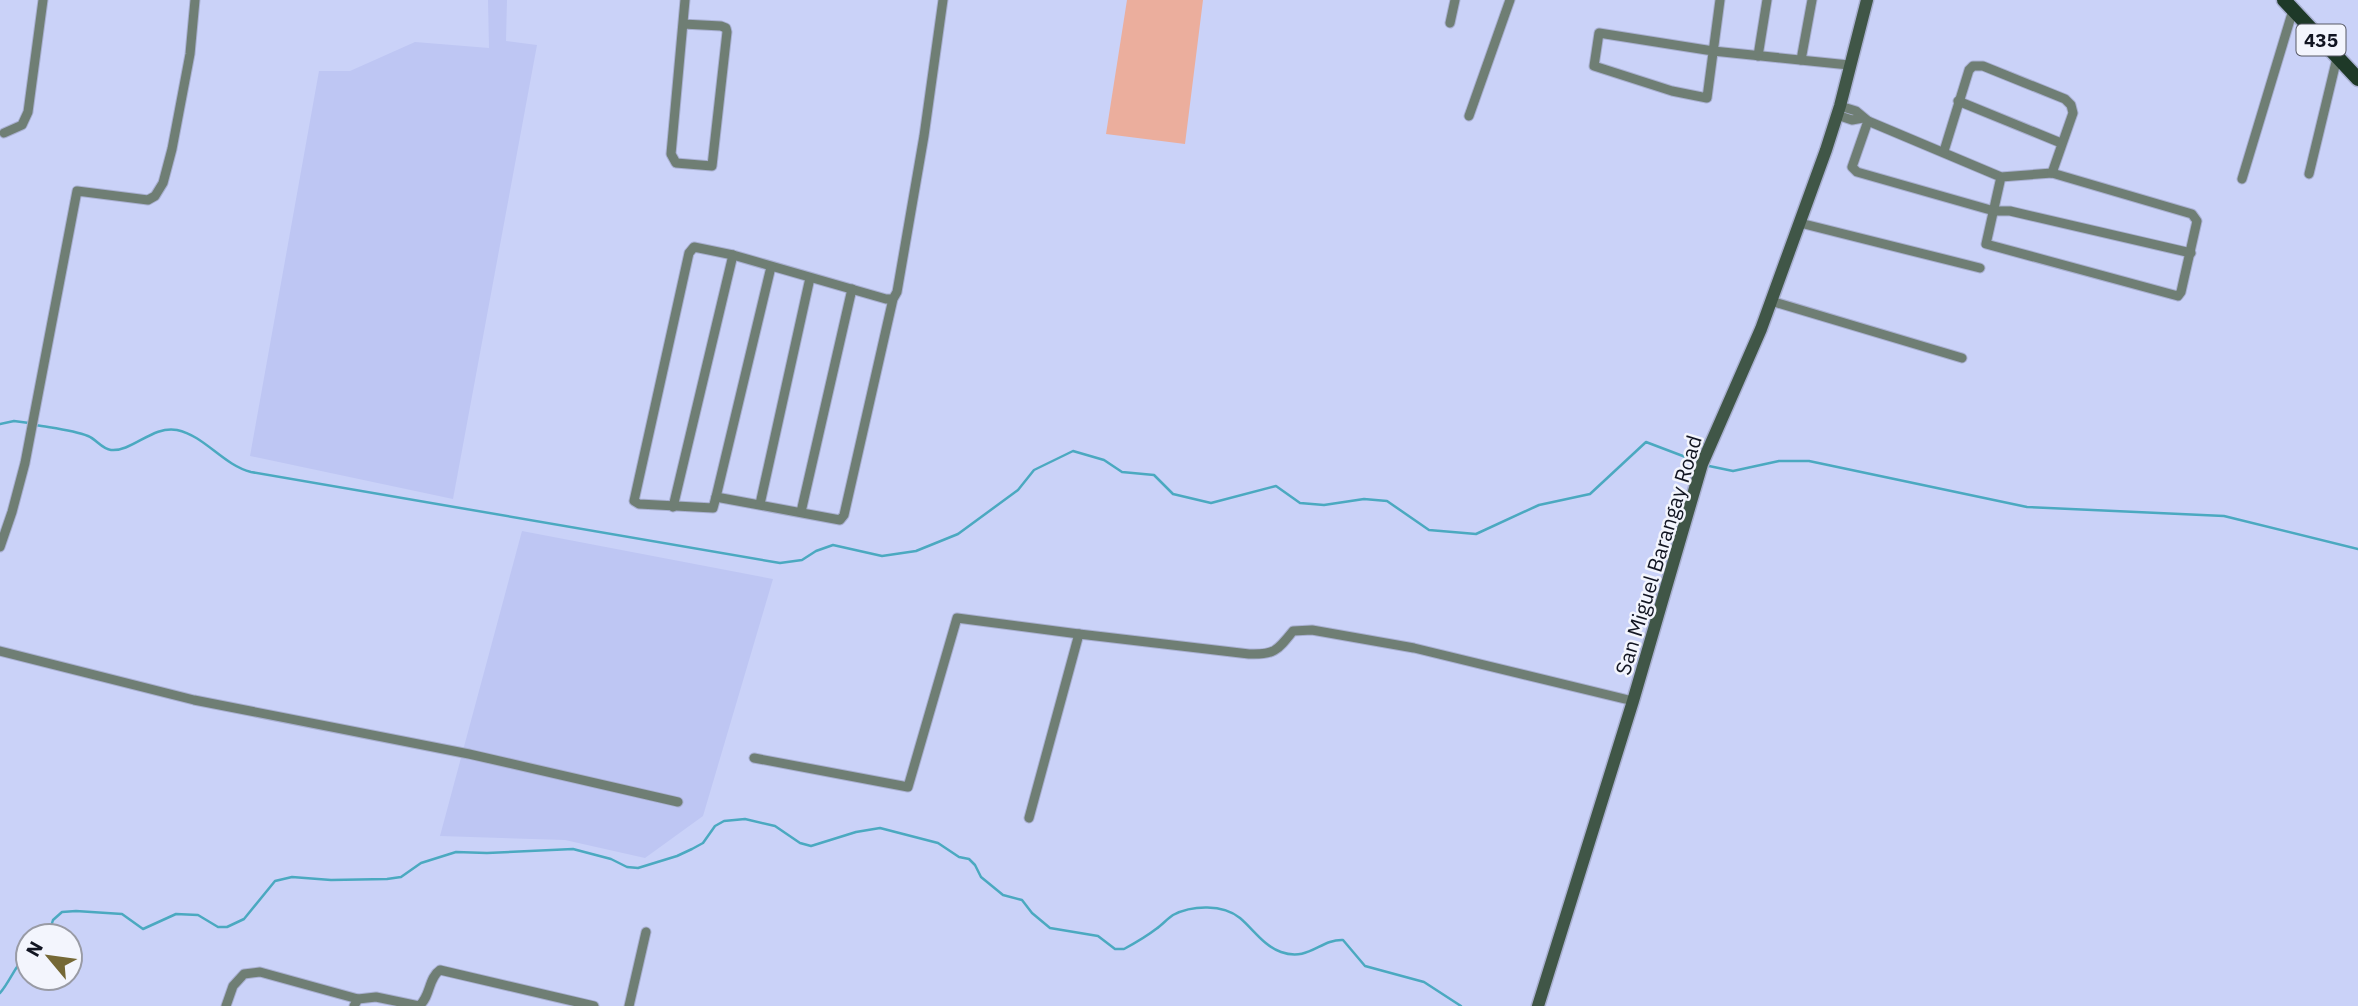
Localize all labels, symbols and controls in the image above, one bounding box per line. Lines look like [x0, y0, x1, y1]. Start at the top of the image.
road number: 435 [2296, 24, 2346, 56]
street label: San Miguel Barangay Road [1608, 432, 1708, 678]
north arrow [14, 922, 84, 992]
text: N [20, 937, 48, 961]

